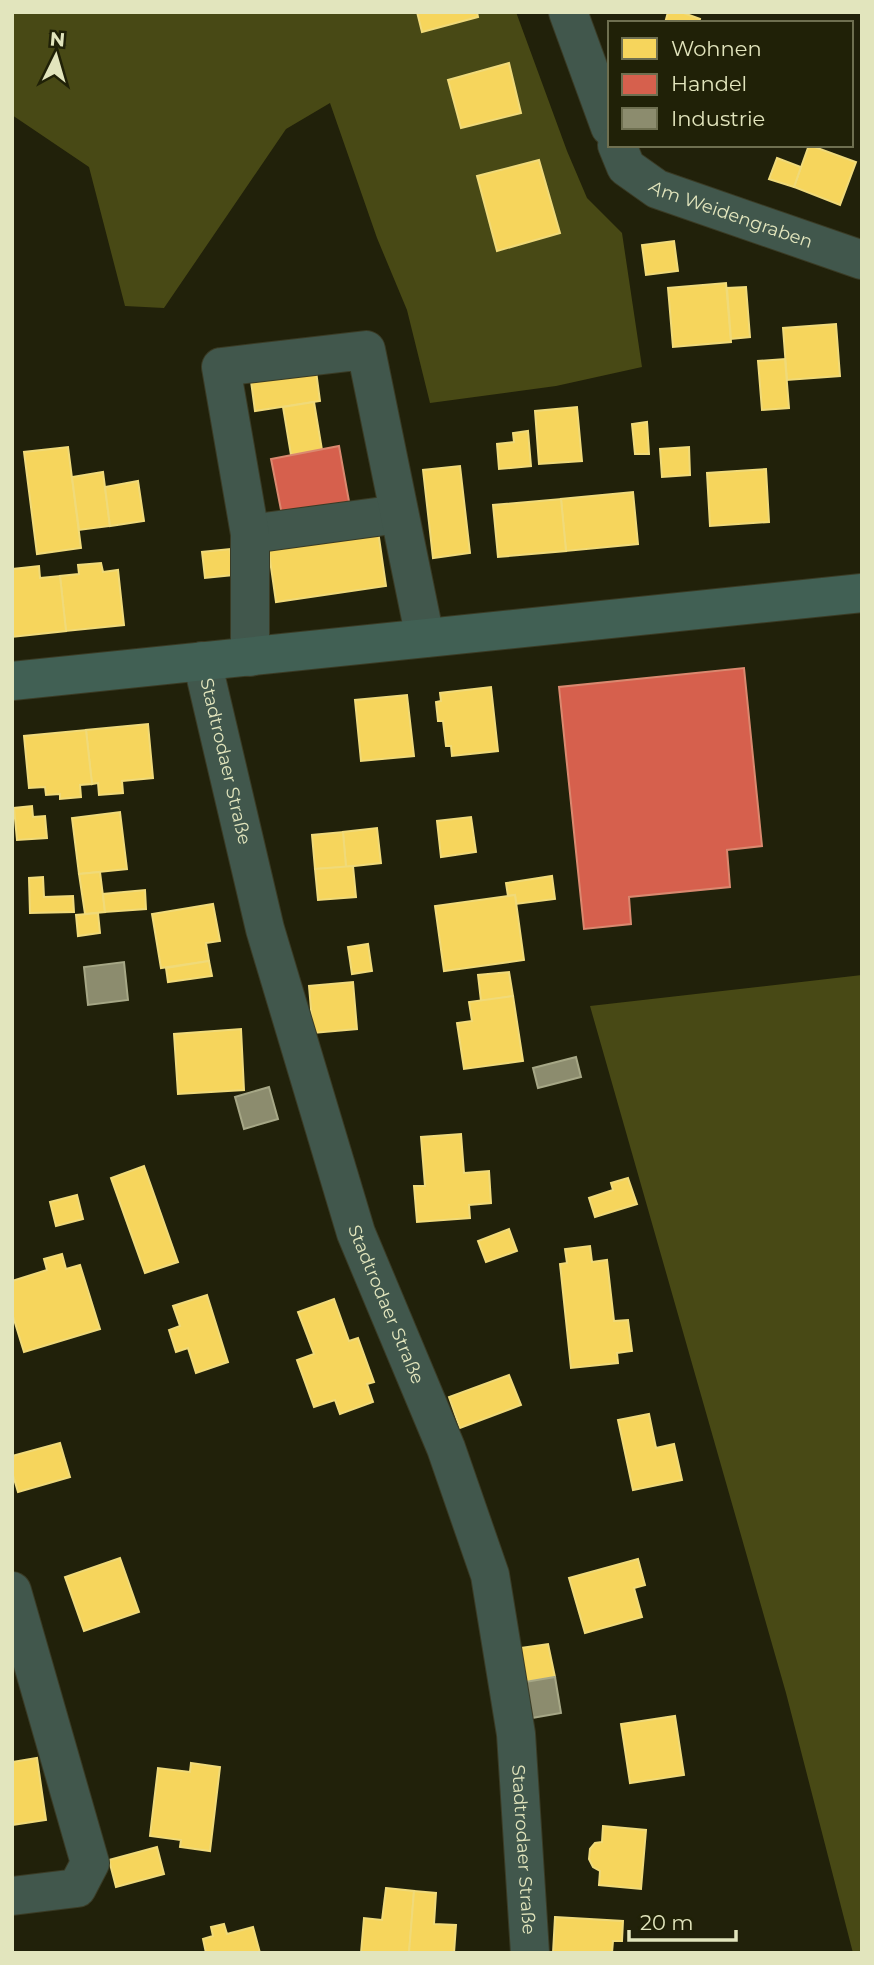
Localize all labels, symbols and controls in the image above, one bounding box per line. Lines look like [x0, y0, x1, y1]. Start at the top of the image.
north arrow [21, 21, 91, 91]
legend [608, 21, 853, 147]
text: N [49, 27, 66, 52]
text: Wohnen [671, 36, 762, 61]
text: Handel [671, 71, 747, 96]
text: Industrie [671, 106, 765, 131]
street label: Am Weidengraben [645, 176, 816, 253]
street label: Stadtrodaer Straße [195, 676, 256, 847]
street label: Stadtrodaer Straße [343, 1222, 429, 1387]
street label: Stadtrodaer Straße [507, 1764, 540, 1935]
scale bar [629, 1898, 736, 1942]
text: 20 m [640, 1910, 694, 1935]

